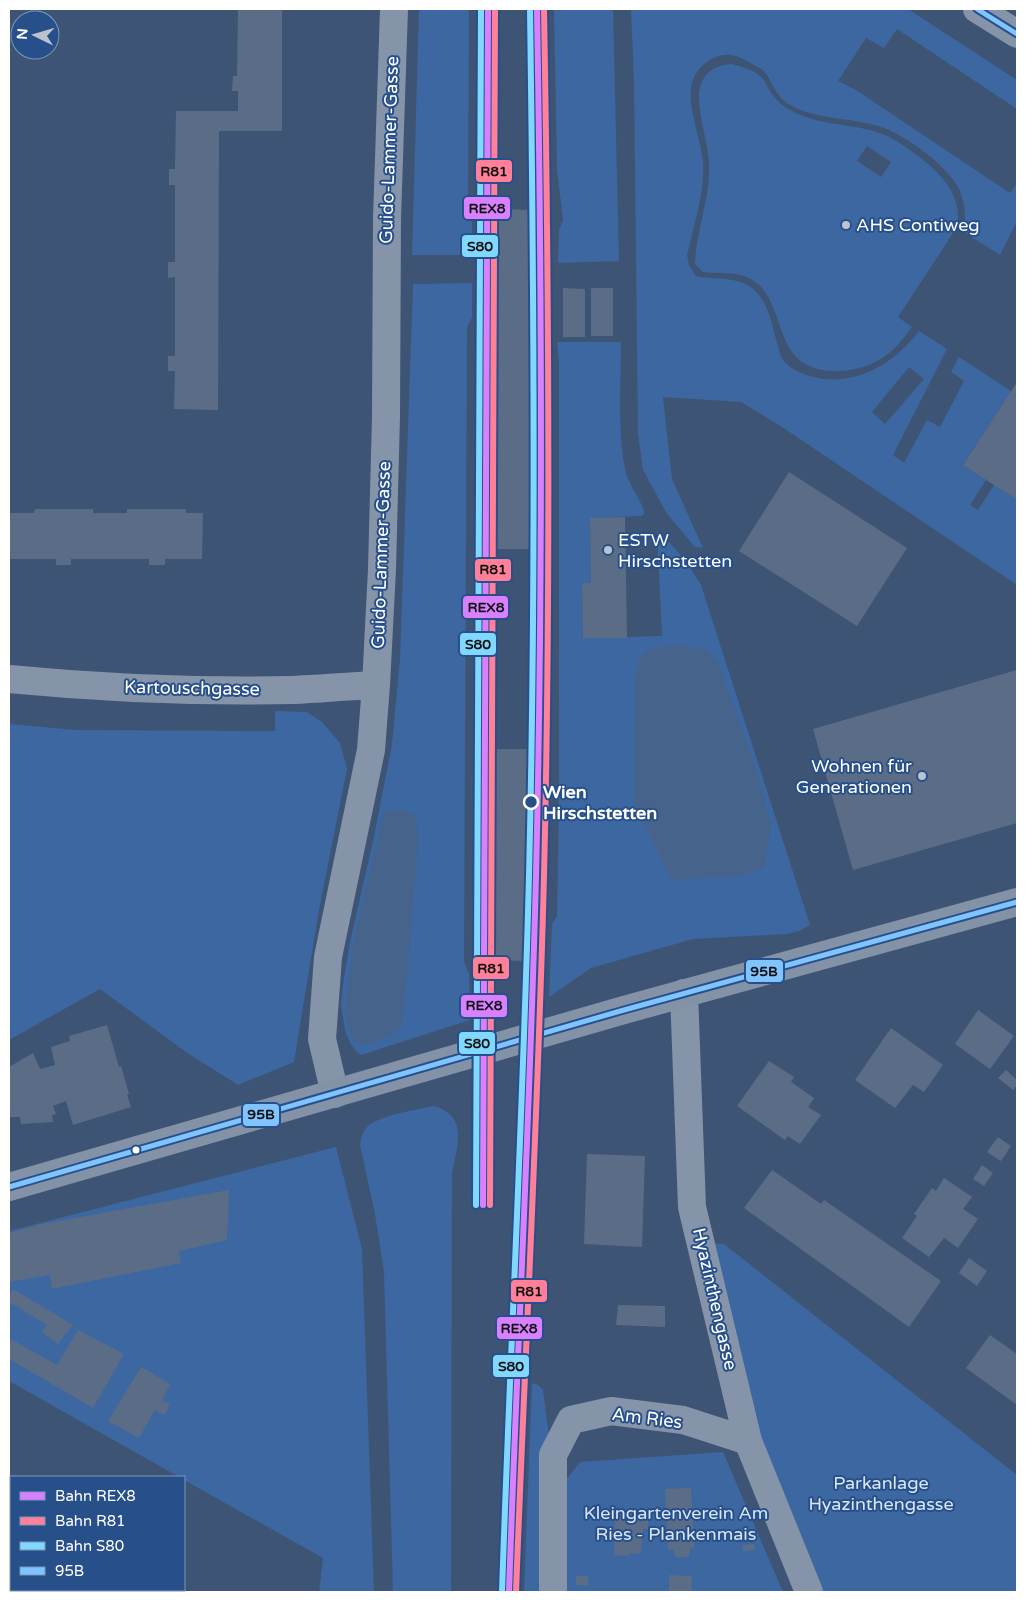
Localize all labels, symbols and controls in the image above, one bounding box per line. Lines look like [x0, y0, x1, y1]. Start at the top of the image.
north arrow [10, 10, 60, 60]
text: N [14, 28, 32, 40]
street label: Guido-Lammer-Gasse [375, 56, 403, 244]
line badge: R81 [475, 159, 513, 183]
text: R81 [480, 163, 508, 180]
line badge: REX8 [463, 196, 511, 220]
text: REX8 [468, 200, 506, 217]
place label: AHS Contiweg [856, 214, 980, 236]
marker: AHS Contiweg [840, 219, 852, 231]
line badge: S80 [461, 234, 499, 258]
text: S80 [467, 238, 493, 255]
street label: Guido-Lammer-Gasse [367, 461, 395, 649]
place label: ESTW Hirschstetten [618, 529, 732, 572]
marker: ESTW Hirschstetten [602, 544, 614, 556]
line badge: R81 [474, 558, 512, 582]
text: R81 [479, 561, 507, 578]
line badge: REX8 [462, 595, 509, 619]
text: REX8 [467, 599, 505, 616]
line badge: S80 [459, 632, 497, 656]
text: S80 [465, 636, 491, 653]
street label: Kartouschgasse [124, 676, 260, 700]
place label: Wohnen für Generationen [796, 755, 912, 798]
marker: Wohnen für Generationen [916, 770, 928, 782]
place label: Wien Hirschstetten [543, 781, 657, 824]
marker: Wien Hirschstetten [523, 794, 539, 810]
line badge: R81 [472, 956, 510, 980]
line badge: 95B [745, 959, 784, 983]
text: R81 [477, 960, 505, 977]
text: 95B [750, 963, 778, 980]
line badge: REX8 [460, 994, 508, 1018]
text: REX8 [465, 997, 503, 1014]
line badge: S80 [458, 1031, 496, 1055]
text: S80 [464, 1035, 490, 1052]
line badge: 95B [242, 1103, 280, 1127]
text: 95B [247, 1106, 275, 1123]
unlabelled marker [131, 1145, 141, 1155]
street label: Hyazinthengasse [688, 1226, 742, 1372]
line badge: R81 [510, 1279, 548, 1303]
text: R81 [515, 1283, 543, 1300]
line badge: REX8 [496, 1316, 543, 1340]
text: REX8 [500, 1320, 538, 1337]
line badge: S80 [492, 1354, 530, 1378]
text: S80 [498, 1358, 524, 1375]
street label: Am Ries [611, 1403, 683, 1433]
park label: Parkanlage Hyazinthengasse [808, 1472, 954, 1515]
legend [10, 1476, 185, 1591]
text: Bahn REX8 [55, 1487, 136, 1505]
park label: Kleingartenverein Am Ries - Plankenmais [584, 1502, 768, 1545]
text: Bahn R81 [55, 1512, 126, 1530]
text: Bahn S80 [55, 1537, 124, 1555]
text: 95B [55, 1562, 84, 1580]

